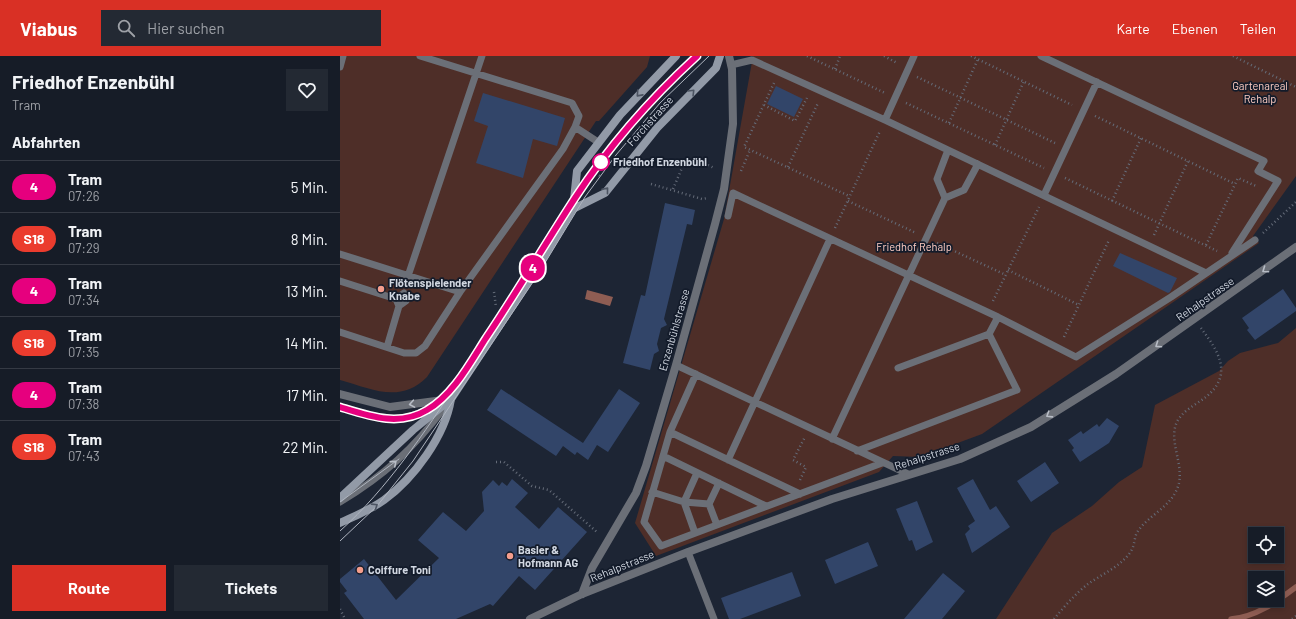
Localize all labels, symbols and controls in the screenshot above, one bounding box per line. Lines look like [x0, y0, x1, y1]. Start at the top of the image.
search box [101, 10, 381, 46]
text: Viabus [20, 17, 77, 40]
icon: search [115, 17, 137, 39]
text: Hier suchen [147, 19, 225, 37]
text: Karte [1116, 20, 1150, 37]
text: Ebenen [1172, 20, 1218, 37]
text: Teilen [1240, 20, 1276, 37]
button: heart [286, 69, 328, 111]
text: Friedhof Enzenbühl [12, 70, 174, 93]
park label: Gartenareal Rehalp [1232, 79, 1288, 105]
one-way arrow [637, 89, 644, 96]
one-way arrow [687, 89, 695, 97]
street label: Forchstrasse [624, 93, 675, 148]
text: Tram [12, 97, 41, 113]
text: Abfahrten [12, 133, 80, 151]
marker: Friedhof Enzenbühl [592, 153, 610, 171]
place label: Friedhof Enzenbühl [613, 155, 707, 168]
text: Tram [68, 170, 102, 188]
text: 4 [30, 178, 38, 195]
text: 5 Min. [291, 178, 328, 196]
one-way arrow [602, 187, 609, 194]
text: 07:26 [68, 188, 100, 204]
text: Tram [68, 222, 102, 240]
text: S18 [24, 230, 44, 247]
text: 8 Min. [291, 230, 328, 248]
text: 07:29 [68, 240, 100, 256]
park label: Friedhof Rehalp [876, 240, 952, 253]
line badge: 4 [520, 255, 546, 281]
text: 4 [529, 259, 537, 276]
one-way arrow [1262, 265, 1269, 272]
text: Tram [68, 274, 102, 292]
street label: Rehalpstrasse [1173, 274, 1236, 323]
place label: Flötenspielender Knabe [389, 276, 472, 302]
text: 4 [30, 282, 38, 299]
text: 13 Min. [286, 282, 328, 300]
marker: Flötenspielender Knabe [376, 284, 386, 294]
street label: Enzenbühlstrasse [656, 287, 691, 372]
text: 07:34 [68, 292, 100, 308]
text: Tram [68, 326, 102, 344]
text: S18 [24, 334, 44, 351]
text: 14 Min. [285, 334, 328, 352]
one-way arrow [1156, 340, 1163, 347]
text: 07:35 [68, 344, 99, 360]
text: Tram [68, 378, 102, 396]
text: 4 [30, 386, 38, 403]
text: 17 Min. [286, 386, 328, 404]
text: 07:38 [68, 396, 99, 412]
one-way arrow [409, 400, 415, 408]
one-way arrow [1046, 411, 1053, 418]
text: Tram [68, 430, 102, 448]
text: S18 [24, 438, 44, 455]
text: 22 Min. [282, 438, 328, 456]
street label: Rehalpstrasse [893, 439, 961, 472]
text: 07:43 [68, 448, 100, 464]
one-way arrow [390, 461, 397, 468]
one-way arrow [371, 503, 378, 510]
map controls [1248, 527, 1284, 607]
button: locate [1248, 527, 1284, 563]
place label: Basler & Hofmann AG [518, 543, 579, 569]
street label: Rehalpstrasse [588, 547, 656, 584]
marker: Basler & Hofmann AG [505, 551, 515, 561]
place label: Coiffure Toni [368, 563, 431, 576]
button: Route [12, 565, 166, 611]
button: Tickets [174, 565, 328, 611]
marker: Coiffure Toni [355, 565, 365, 575]
button: layers [1248, 571, 1284, 607]

